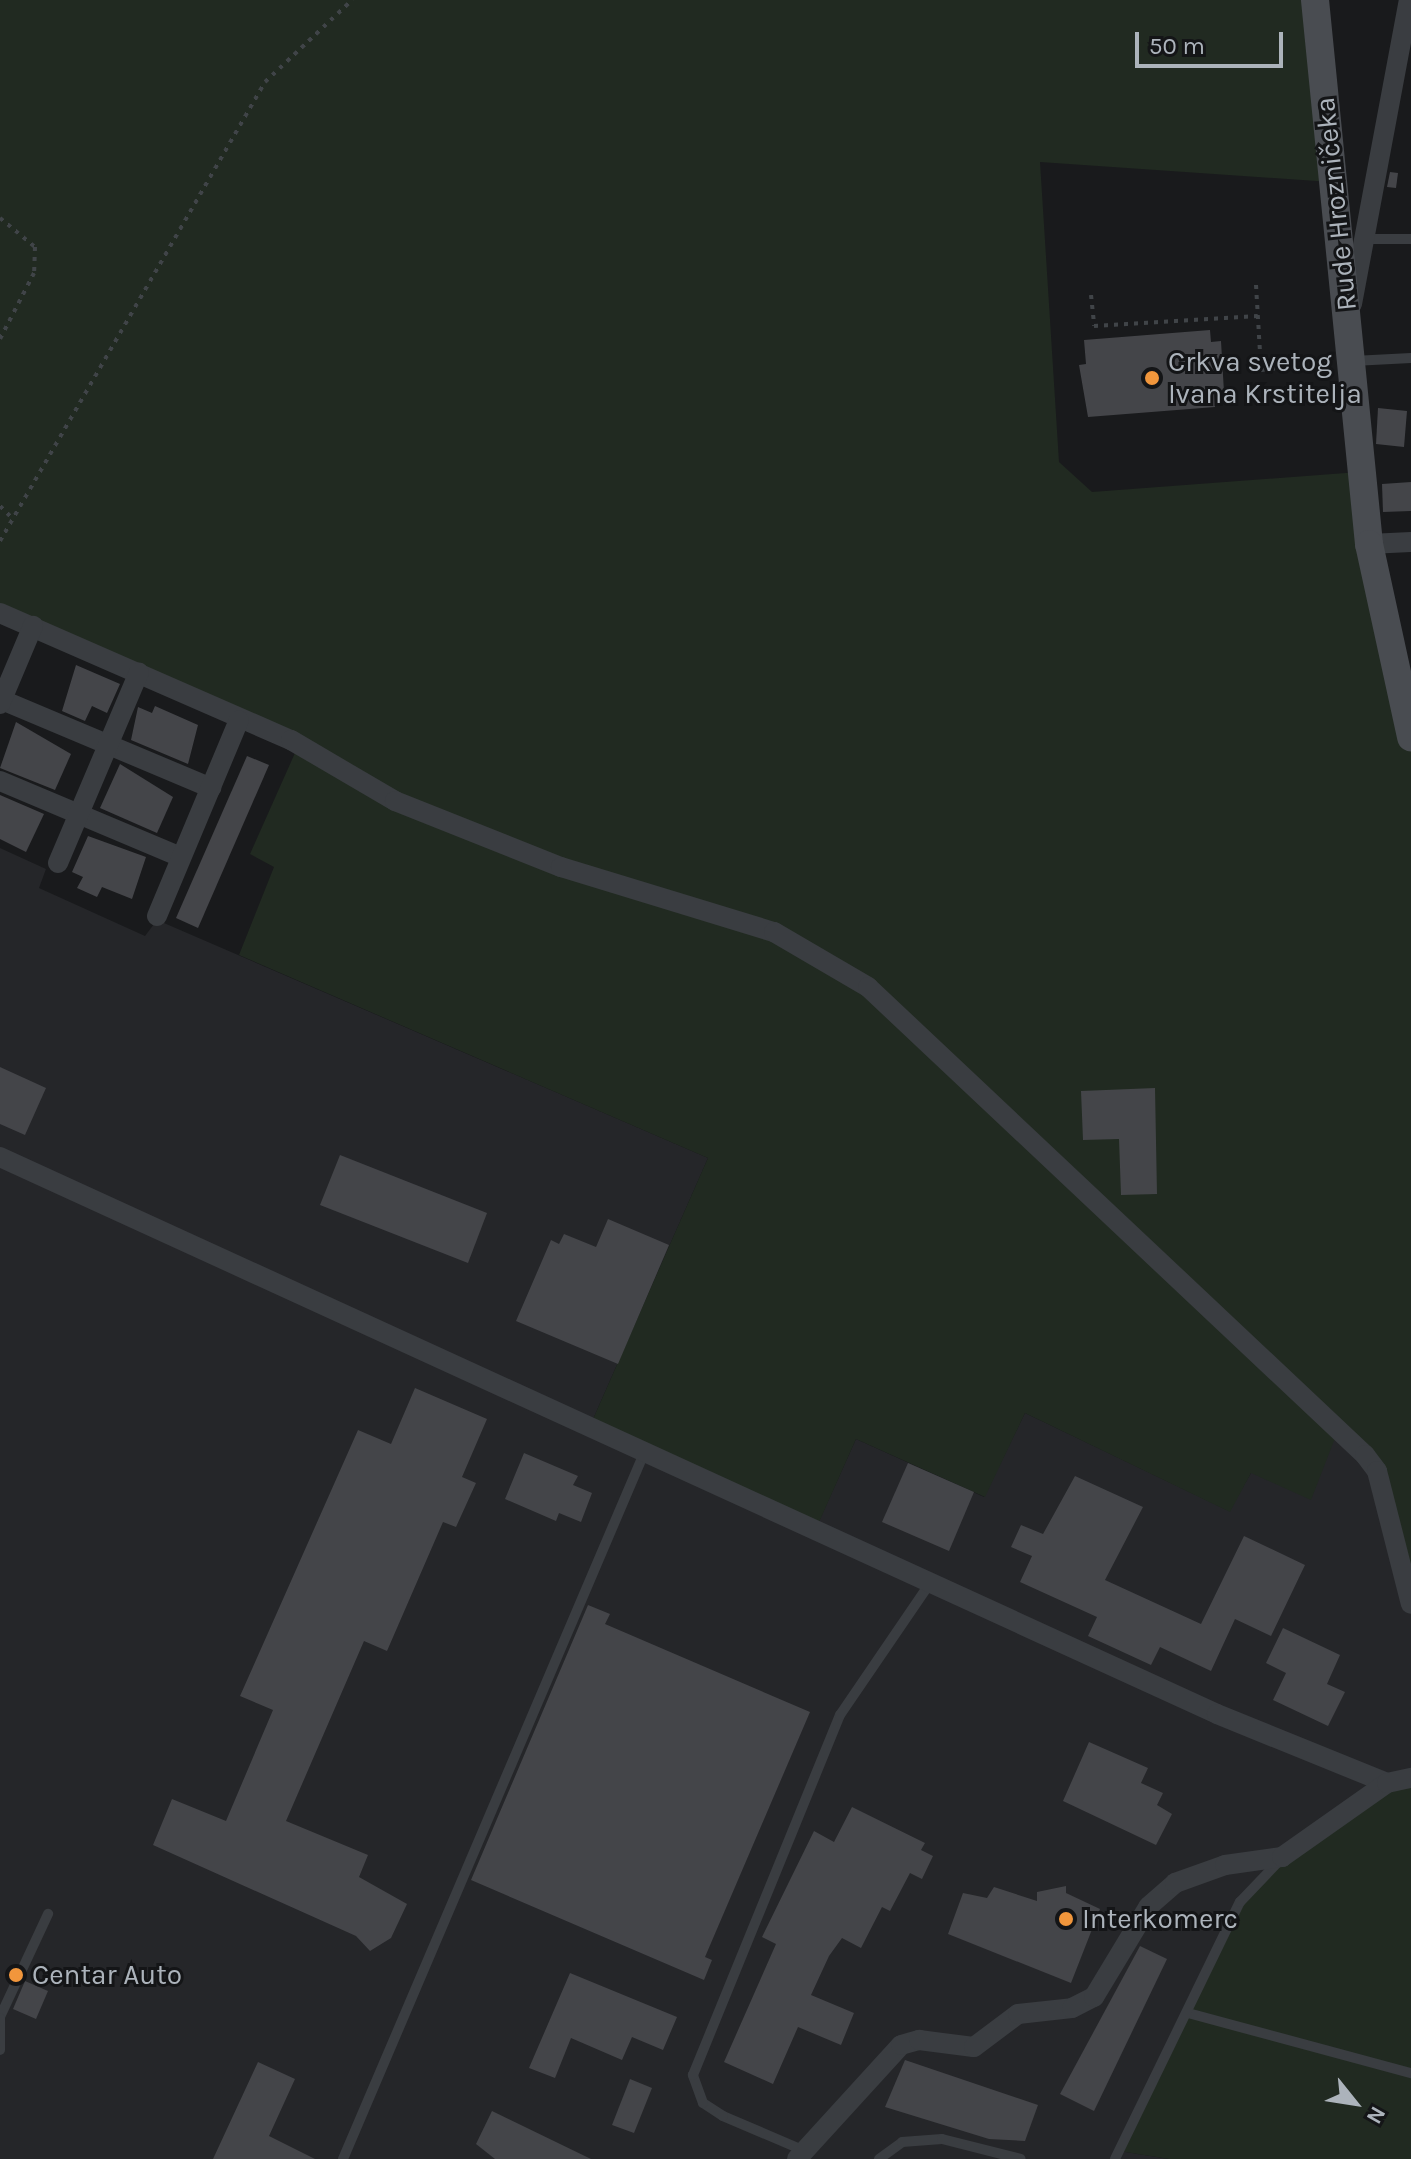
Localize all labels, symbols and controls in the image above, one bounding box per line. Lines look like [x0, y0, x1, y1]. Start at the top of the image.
scale bar [1139, 16, 1287, 66]
text: 50 m [1149, 32, 1205, 60]
street label: Rude Hrozničeka [1308, 96, 1364, 312]
place label: Crkva svetog Ivana Krstitelja [1168, 345, 1362, 411]
marker: Crkva svetog Ivana Krstitelja [1143, 369, 1161, 387]
place label: Interkomerc [1082, 1902, 1238, 1936]
marker: Interkomerc [1057, 1910, 1075, 1928]
place label: Centar Auto [32, 1958, 182, 1992]
marker: Centar Auto [7, 1966, 25, 1984]
north arrow [1315, 2063, 1395, 2143]
text: N [1361, 2102, 1391, 2128]

